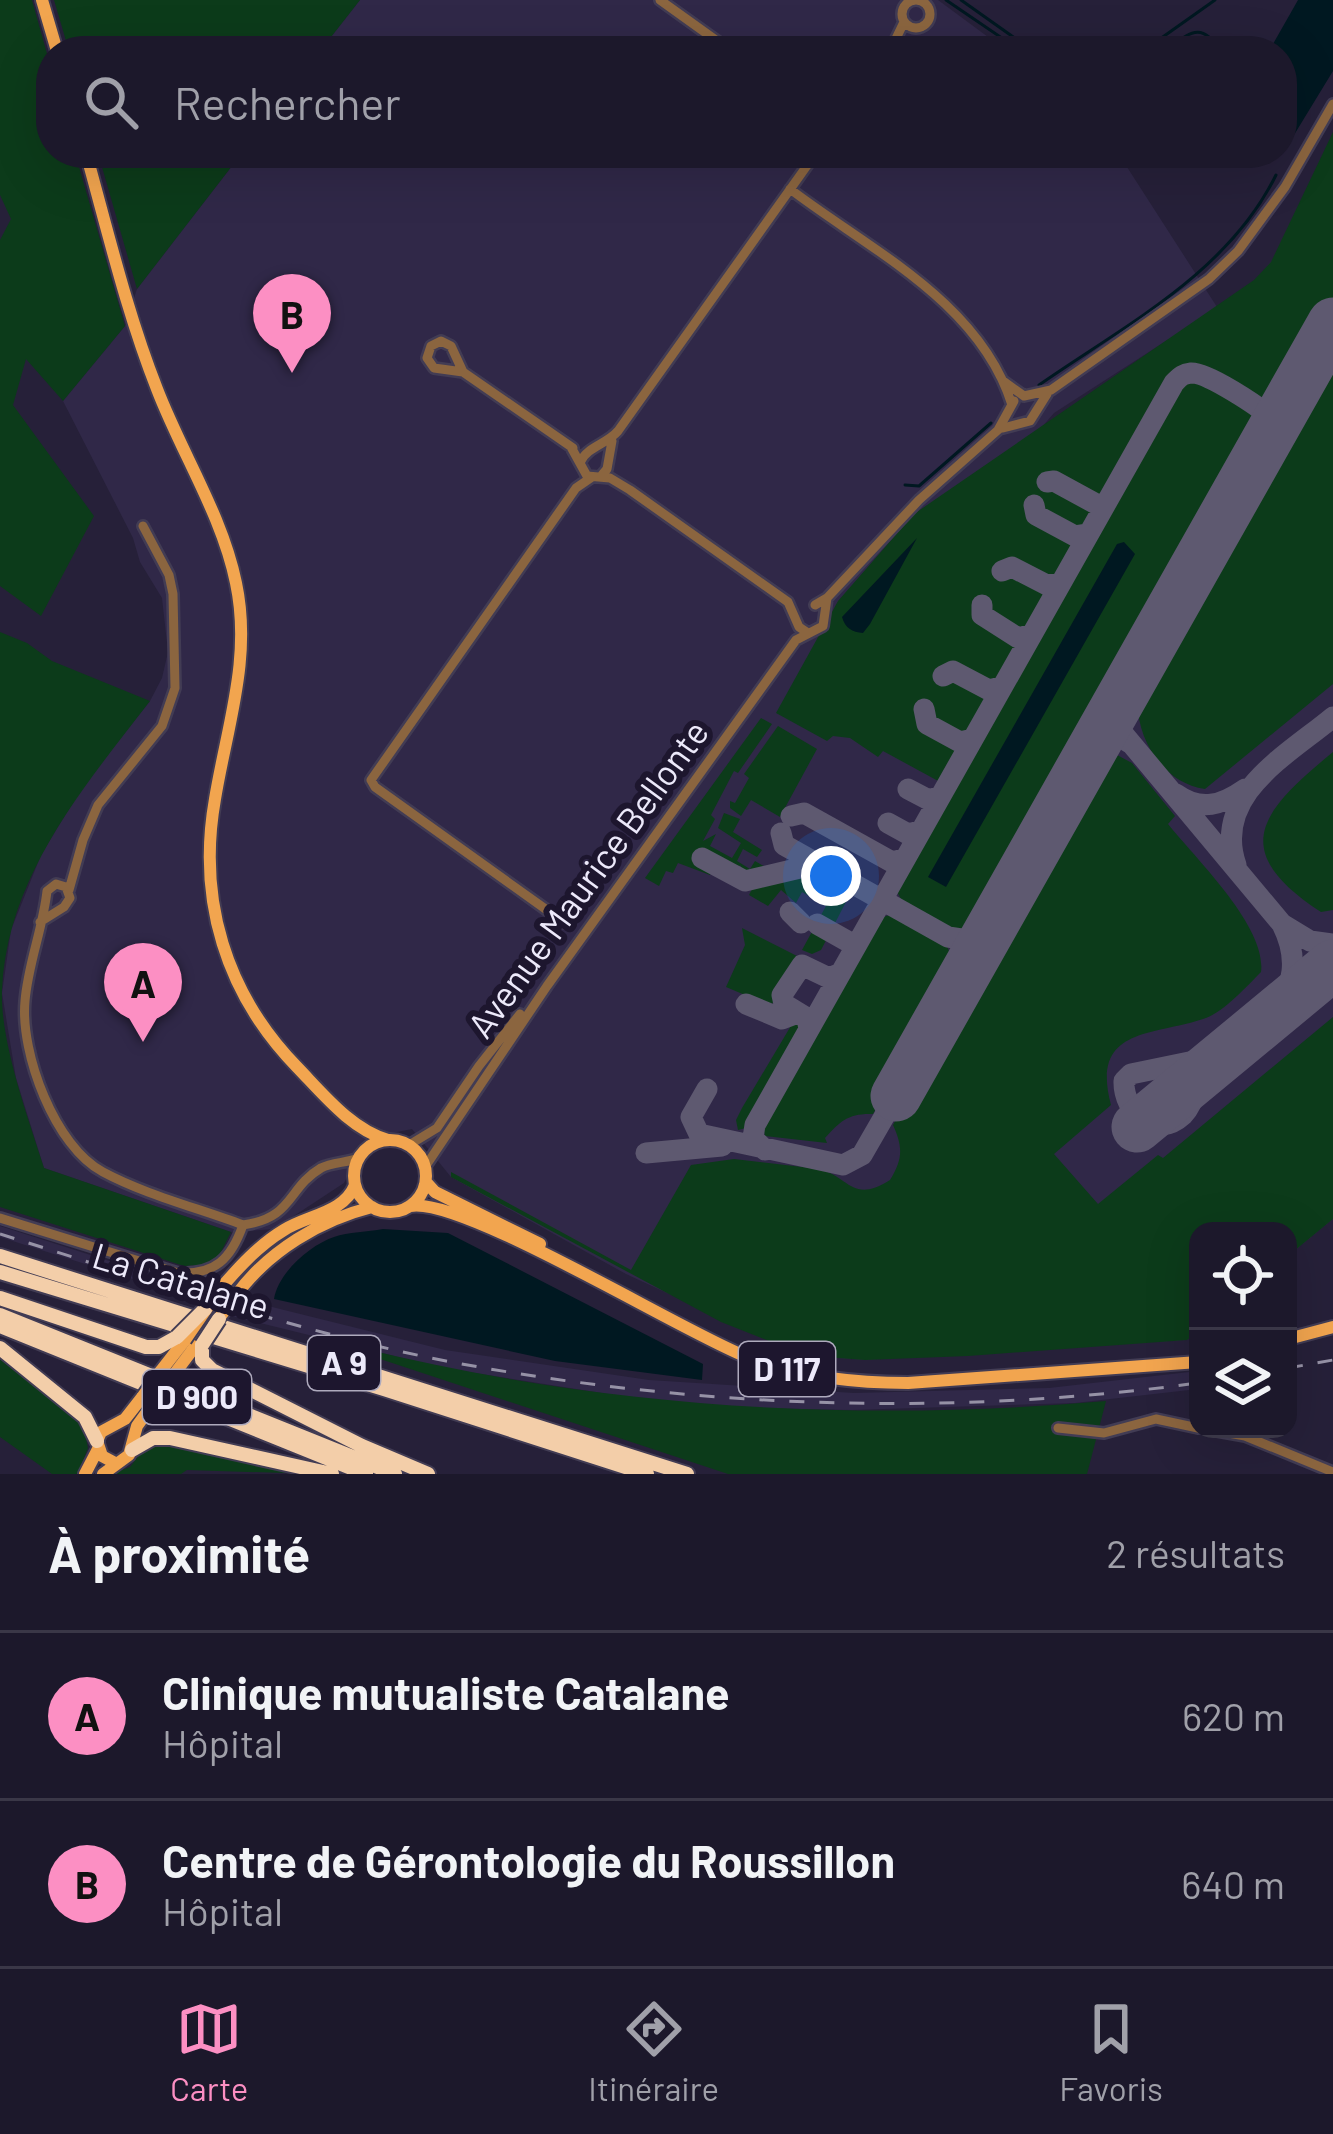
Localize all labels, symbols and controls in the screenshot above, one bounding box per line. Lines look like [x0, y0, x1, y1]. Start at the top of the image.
search box [36, 36, 1297, 168]
icon: search [78, 69, 144, 135]
text: Rechercher [174, 75, 401, 129]
pin: B [253, 274, 331, 373]
street label: Avenue Maurice Bellonte [457, 711, 716, 1045]
your location [801, 846, 861, 906]
pin: A [104, 943, 182, 1042]
map controls [1189, 1222, 1297, 1438]
button: locate [1189, 1222, 1297, 1330]
street label: La Catalane [88, 1232, 275, 1327]
button: layers [1189, 1330, 1297, 1438]
road number: A 9 [308, 1336, 380, 1390]
road number: D 117 [739, 1342, 835, 1396]
road number: D 900 [143, 1370, 251, 1424]
text: À proximité [48, 1522, 310, 1583]
text: 2 résultats [1106, 1529, 1285, 1576]
text: Clinique mutualiste Catalane [162, 1665, 730, 1719]
text: A [74, 1692, 100, 1739]
text: 620 m [1182, 1692, 1285, 1739]
text: Hôpital [162, 1719, 283, 1766]
text: Centre de Gérontologie du Roussillon [162, 1833, 895, 1887]
text: B [75, 1860, 99, 1907]
text: 640 m [1181, 1860, 1285, 1907]
text: Hôpital [162, 1887, 283, 1934]
tab: Carte [170, 1996, 248, 2108]
tab: Itinéraire [588, 1996, 719, 2108]
tab: Favoris [1059, 1996, 1163, 2108]

